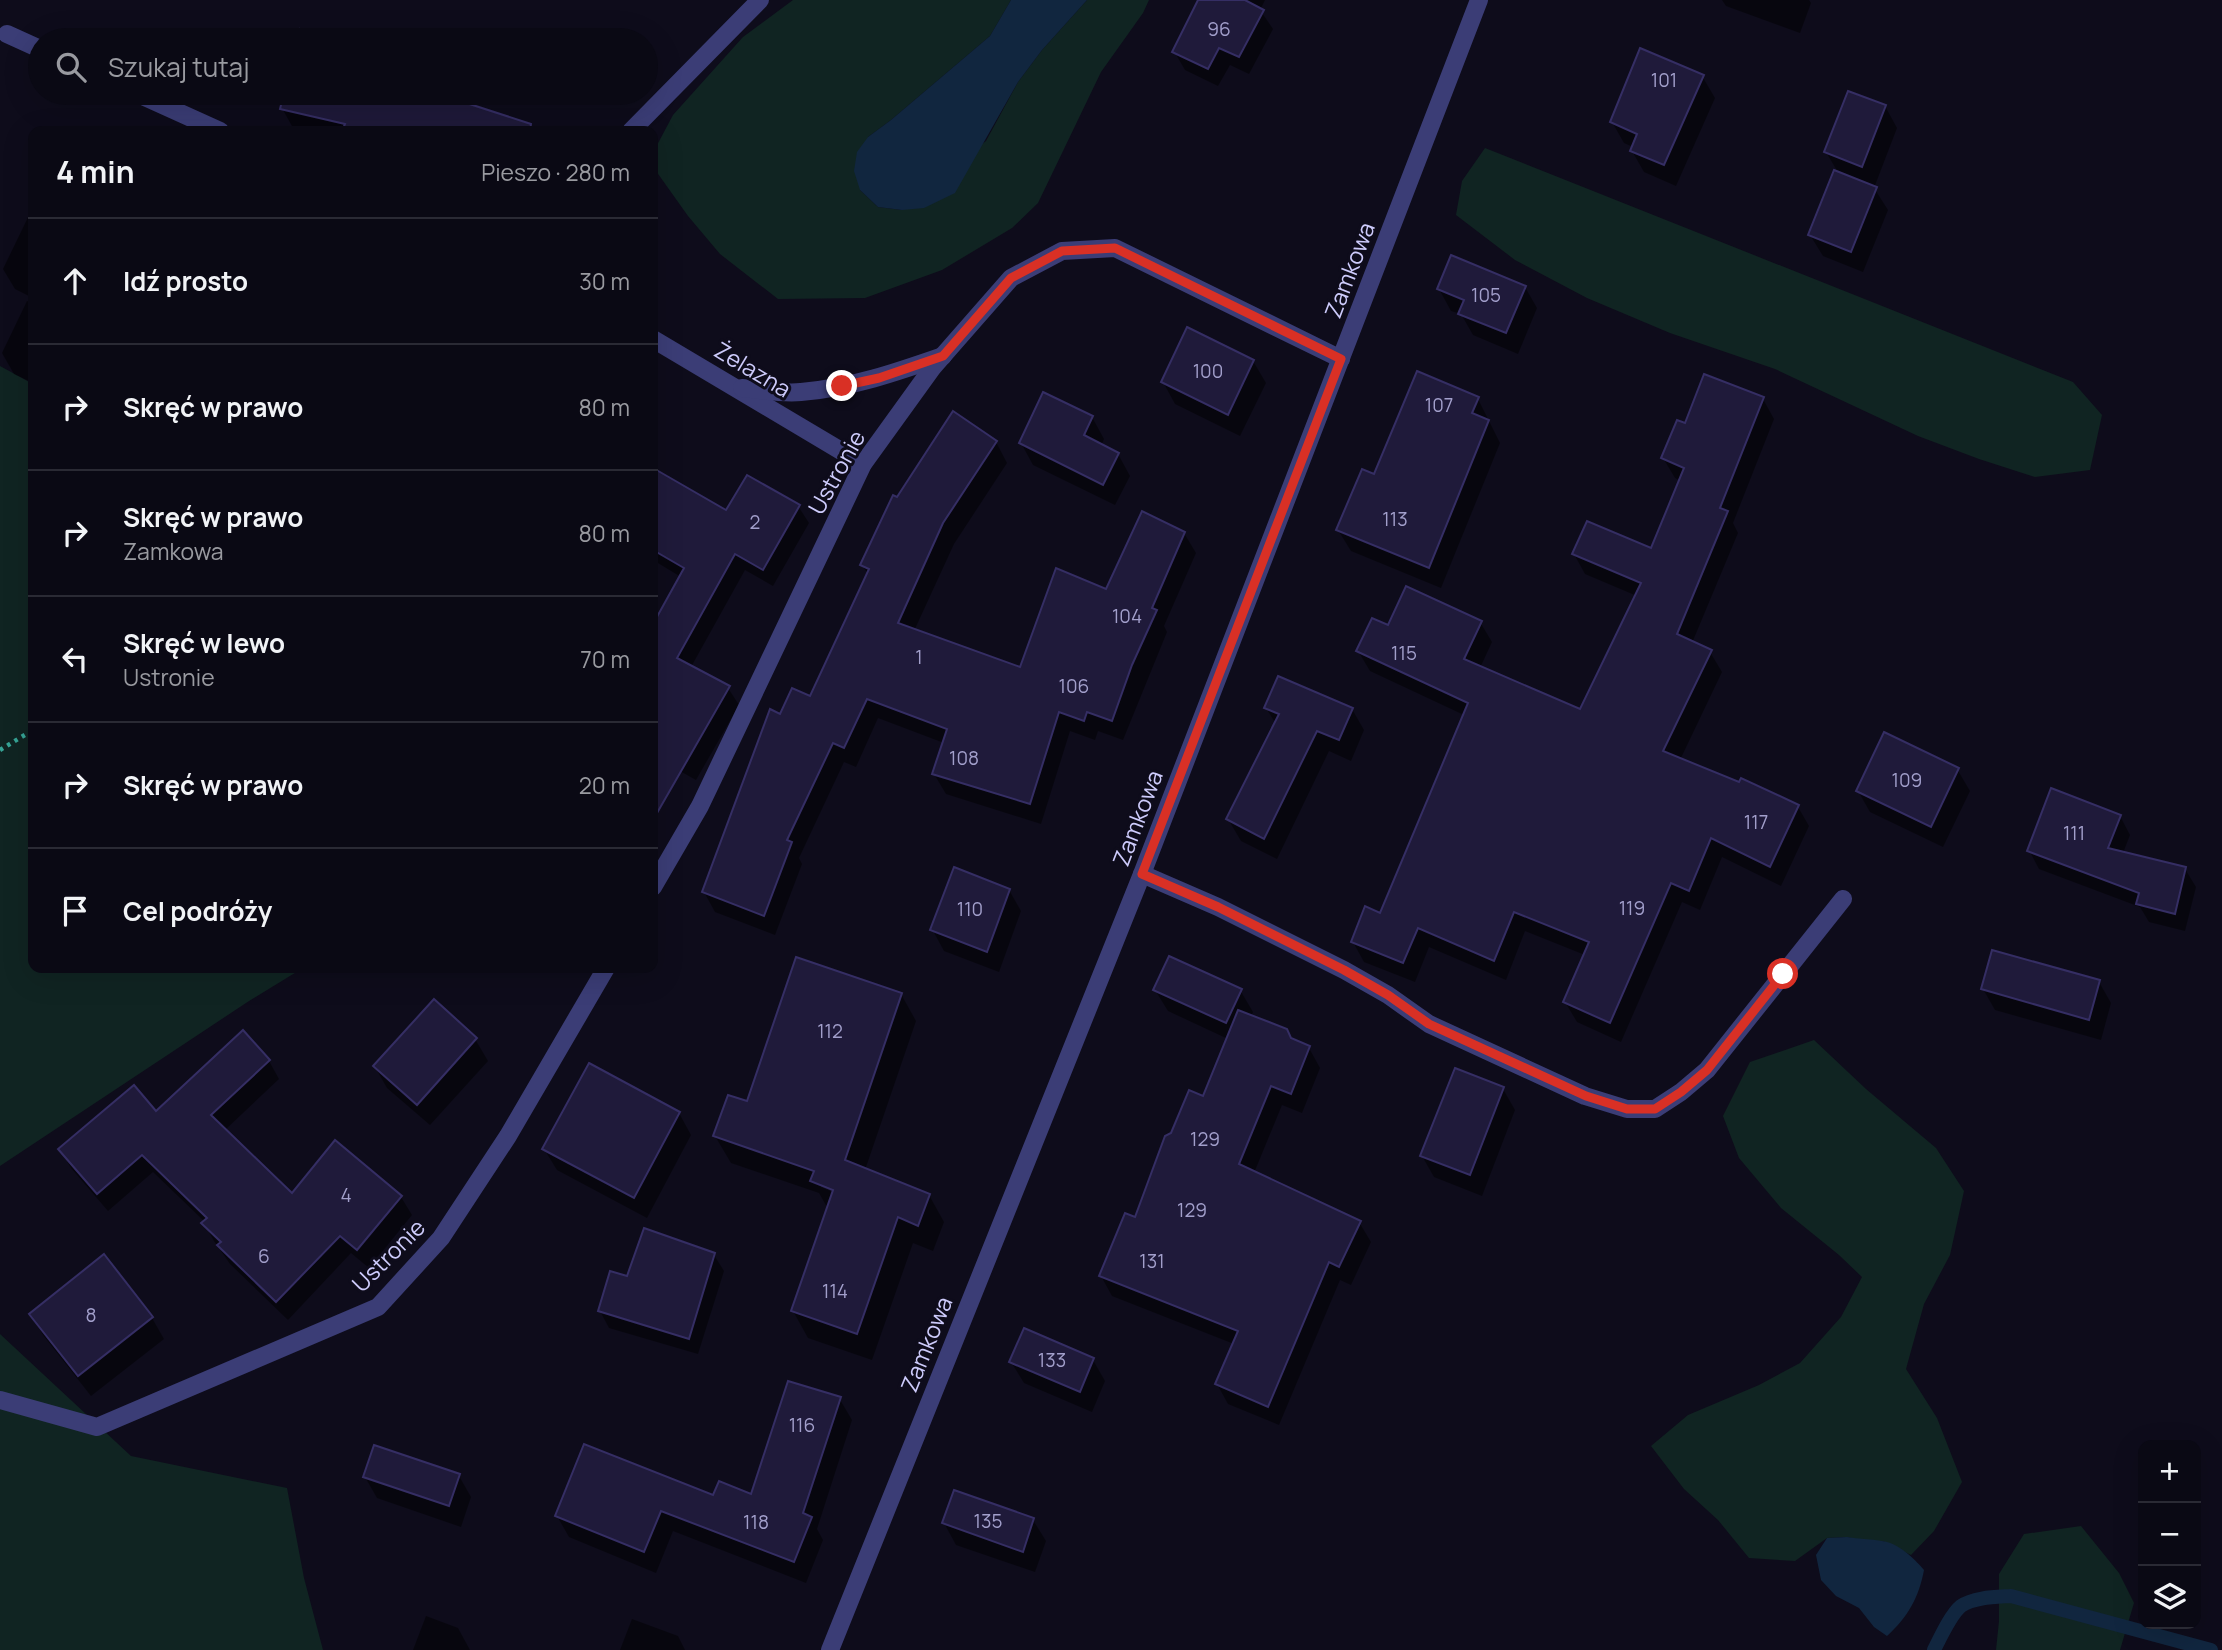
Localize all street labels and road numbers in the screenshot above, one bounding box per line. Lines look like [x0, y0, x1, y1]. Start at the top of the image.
street label: Zamkowa [1316, 217, 1382, 323]
street label: Żelazna [709, 334, 797, 404]
street label: Ustronie [800, 424, 872, 520]
street label: Zamkowa [1104, 765, 1170, 871]
street label: Ustronie [344, 1211, 432, 1299]
street label: Zamkowa [892, 1291, 960, 1397]

